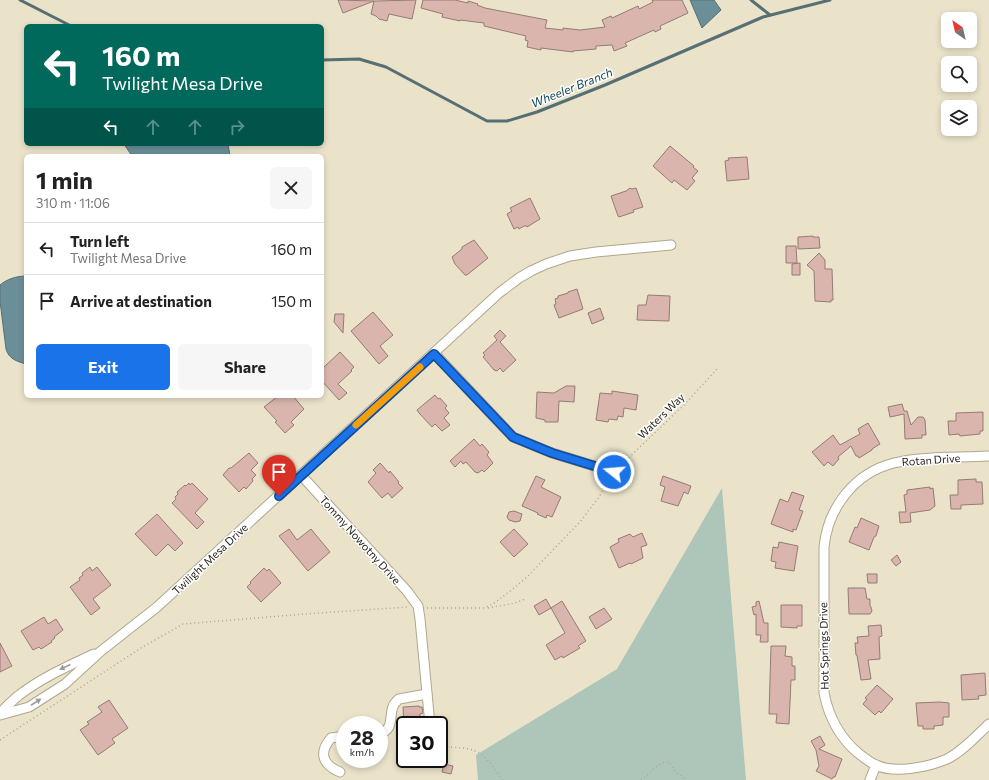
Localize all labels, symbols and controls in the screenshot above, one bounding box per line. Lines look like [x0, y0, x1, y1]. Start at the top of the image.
north arrow [941, 12, 977, 48]
map controls [941, 12, 977, 136]
text: 160 m [102, 38, 180, 72]
icon: left [36, 40, 88, 92]
button: search [941, 56, 977, 92]
water label: Wheeler Branch [529, 64, 615, 110]
text: Twilight Mesa Drive [102, 72, 263, 94]
button: layers [941, 100, 977, 136]
icon: left [100, 116, 122, 138]
icon: ahead [142, 116, 164, 138]
icon: ahead [184, 116, 206, 138]
icon: right [226, 116, 248, 138]
text: 1 min [36, 165, 93, 194]
button: close [270, 167, 312, 209]
text: 310 m · 11:06 [36, 195, 110, 211]
text: Turn left [70, 232, 129, 250]
icon: left [36, 238, 58, 260]
text: 160 m [271, 240, 312, 258]
text: Twilight Mesa Drive [70, 250, 186, 266]
icon: arrive [36, 290, 58, 312]
text: Arrive at destination [70, 292, 212, 310]
text: 150 m [271, 292, 312, 310]
button: Exit [36, 344, 170, 390]
button: Share [178, 344, 312, 390]
street label: Waters Way [635, 390, 687, 441]
position arrow [593, 451, 635, 493]
street label: Rotan Drive [901, 451, 961, 468]
pin [262, 455, 296, 496]
icon: arrive [268, 461, 290, 483]
street label: Tommy Nowotny Drive [317, 493, 404, 587]
street label: Twilight Mesa Drive [169, 520, 250, 597]
street label: Hot Springs Drive [816, 602, 831, 690]
one-way arrow [59, 664, 71, 670]
one-way arrow [31, 699, 42, 706]
speed limit sign: 30 [396, 716, 448, 768]
text: 28 [350, 725, 374, 749]
text: km/h [350, 746, 374, 758]

